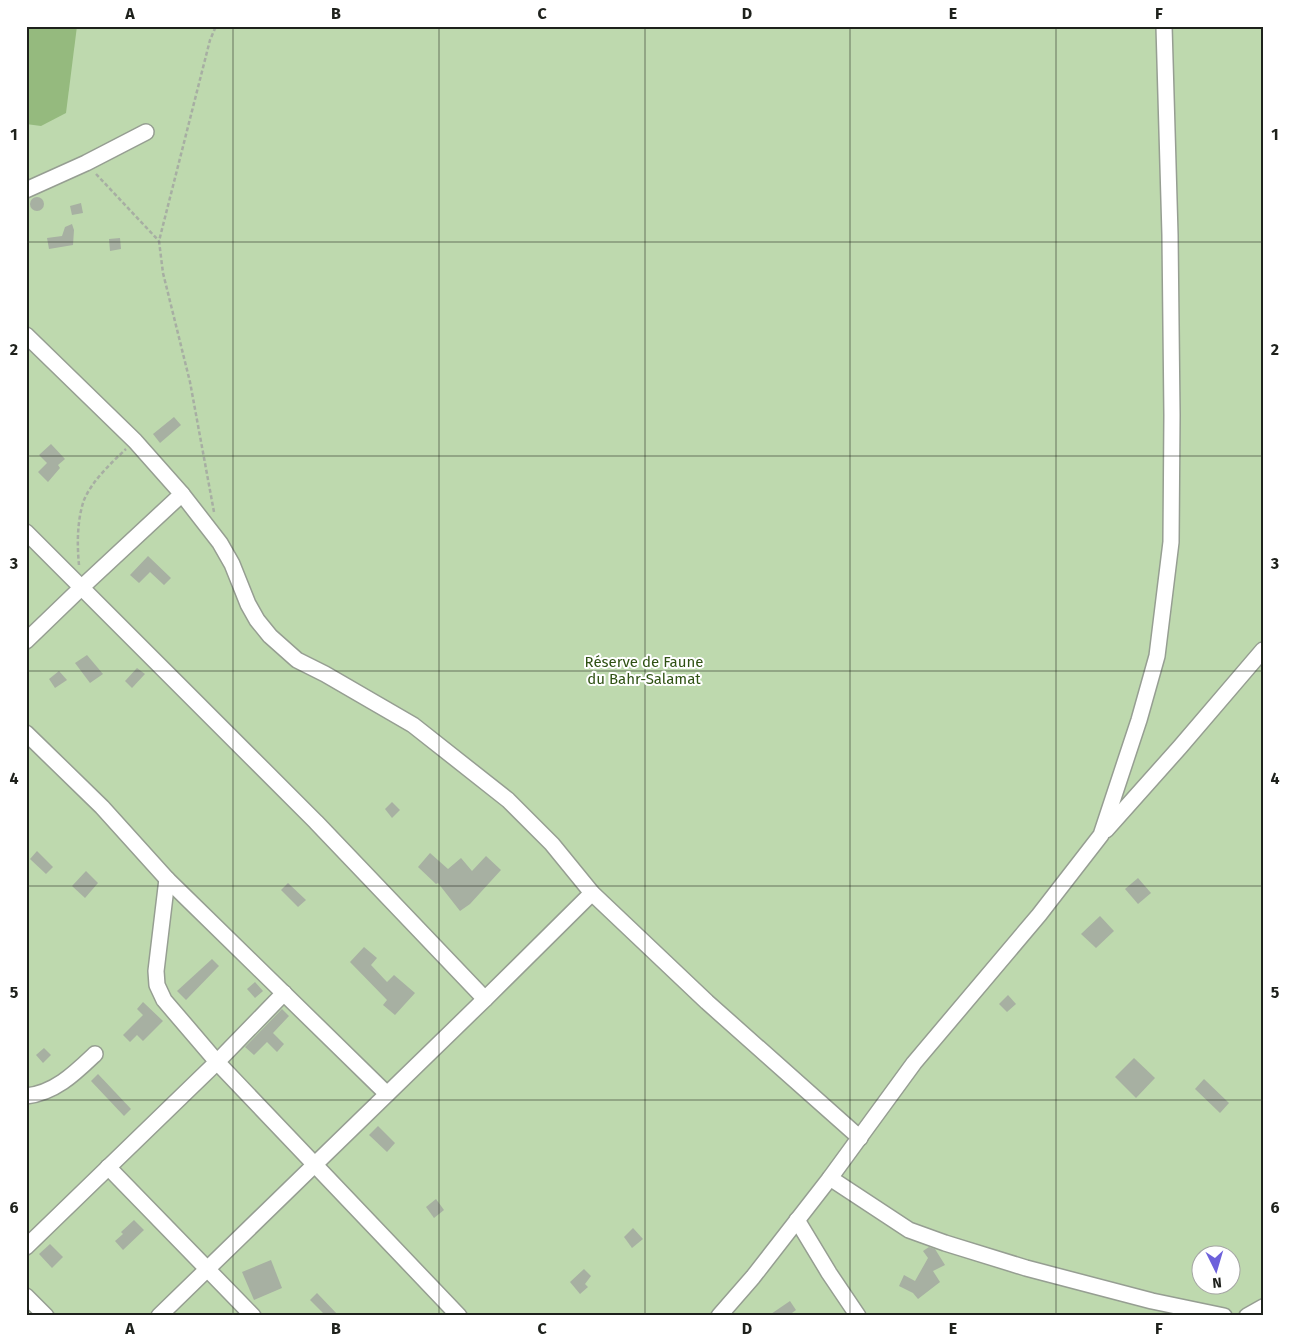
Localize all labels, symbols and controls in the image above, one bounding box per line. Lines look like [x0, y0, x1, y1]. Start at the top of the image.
text: A [124, 4, 135, 23]
text: B [331, 4, 341, 23]
text: C [537, 4, 547, 23]
text: D [742, 4, 752, 23]
text: E [949, 4, 957, 23]
text: F [1155, 4, 1163, 23]
text: 1 [10, 125, 18, 144]
text: 1 [1271, 125, 1279, 144]
text: 2 [10, 340, 18, 359]
text: 2 [1271, 340, 1279, 359]
text: 3 [9, 554, 18, 573]
text: 3 [1270, 554, 1279, 573]
park label: Réserve de Faune du Bahr-Salamat [585, 653, 703, 688]
text: 4 [9, 769, 19, 788]
text: 4 [1270, 769, 1280, 788]
text: 5 [10, 983, 19, 1002]
text: 5 [1271, 983, 1280, 1002]
text: 6 [9, 1198, 19, 1217]
text: 6 [1270, 1198, 1280, 1217]
north arrow [1192, 1244, 1242, 1294]
text: N [1212, 1274, 1222, 1291]
text: A [124, 1319, 135, 1338]
text: B [331, 1319, 341, 1338]
text: C [537, 1319, 547, 1338]
text: D [742, 1319, 752, 1338]
text: E [949, 1319, 957, 1338]
text: F [1155, 1319, 1163, 1338]

